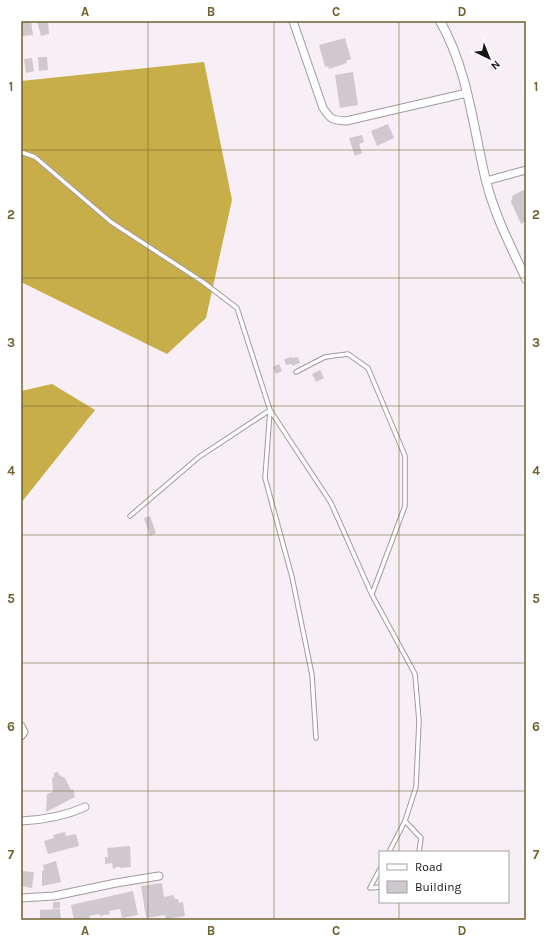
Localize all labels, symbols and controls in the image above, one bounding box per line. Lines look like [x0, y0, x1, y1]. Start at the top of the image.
text: A [81, 4, 89, 19]
text: B [207, 4, 215, 19]
text: C [332, 4, 340, 19]
text: D [458, 4, 467, 19]
north arrow [469, 38, 509, 78]
text: N [488, 58, 503, 72]
text: 1 [9, 79, 13, 94]
text: 1 [534, 79, 538, 94]
text: 2 [7, 207, 15, 222]
text: 2 [532, 207, 540, 222]
text: 3 [7, 335, 15, 350]
text: 3 [532, 335, 540, 350]
text: 4 [7, 463, 15, 478]
text: 4 [532, 463, 540, 478]
text: 5 [7, 591, 15, 606]
text: 5 [532, 591, 540, 606]
text: 6 [7, 719, 15, 734]
text: 6 [532, 719, 540, 734]
text: 7 [8, 847, 15, 862]
text: 7 [533, 847, 540, 862]
legend [379, 851, 509, 903]
text: Road [415, 860, 443, 874]
text: Building [415, 880, 462, 894]
text: A [81, 923, 89, 938]
text: B [207, 923, 215, 938]
text: C [332, 923, 340, 938]
text: D [458, 923, 467, 938]

